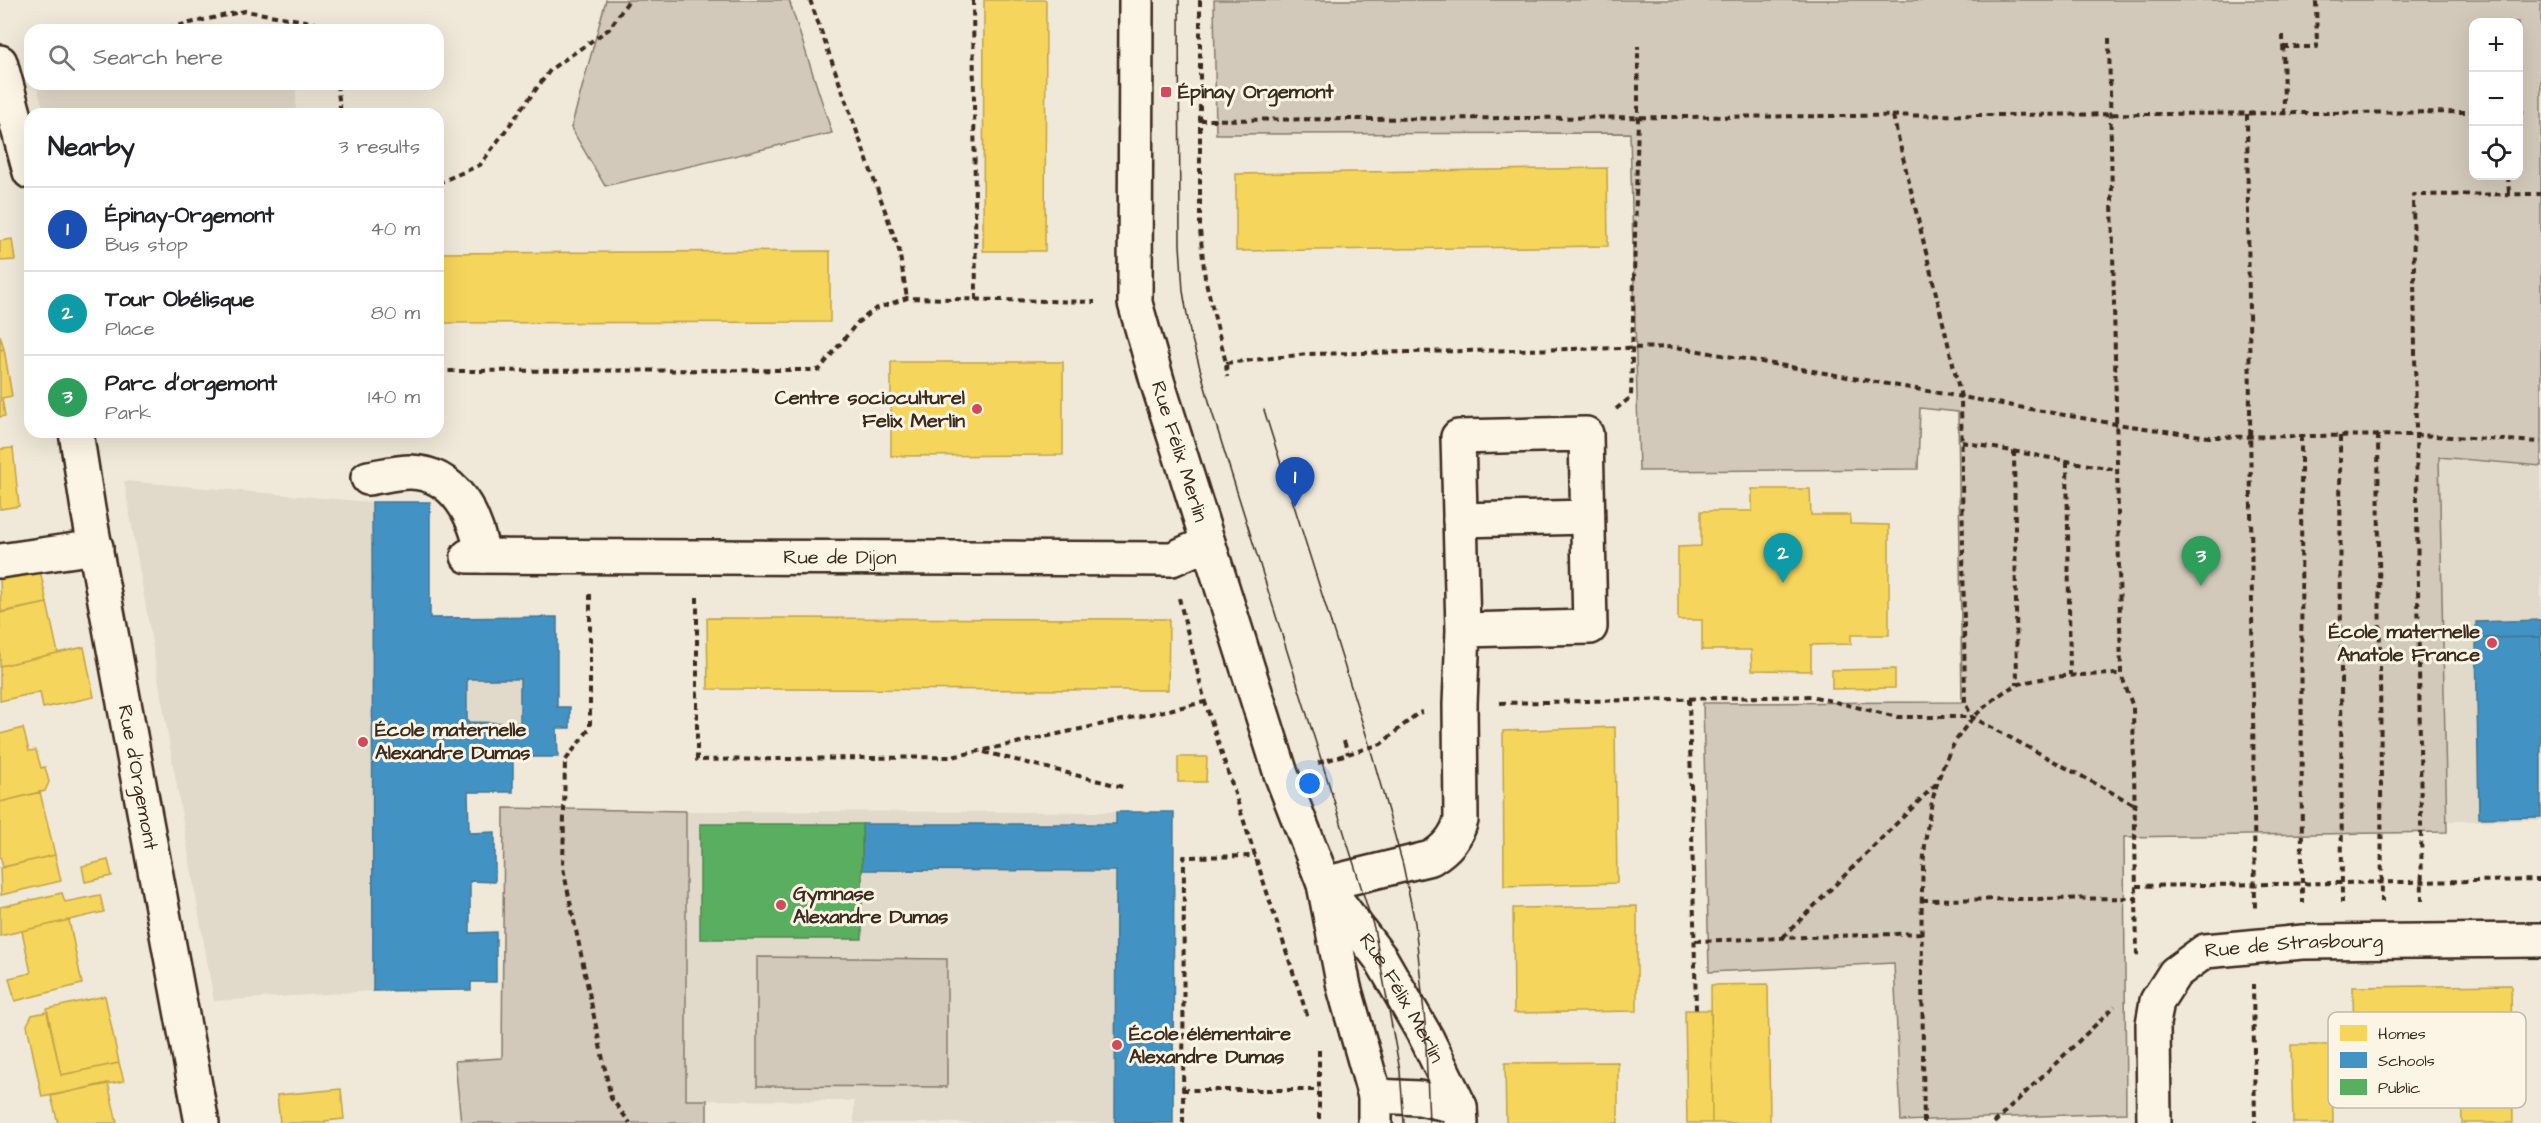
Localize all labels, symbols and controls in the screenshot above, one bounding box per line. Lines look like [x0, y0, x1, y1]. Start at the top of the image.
map controls [2469, 18, 2523, 180]
button: + [2469, 18, 2523, 72]
search box [24, 24, 444, 90]
icon: search [45, 41, 78, 74]
text: Search here [93, 42, 223, 73]
button: − [2469, 72, 2523, 126]
place label: Épinay Orgemont [1178, 78, 1335, 107]
marker: Épinay Orgemont [1159, 85, 1173, 99]
button: locate [2469, 126, 2523, 180]
text: Nearby [48, 129, 135, 165]
text: 3 results [338, 133, 420, 161]
text: Épinay-Orgemont [105, 200, 274, 231]
text: 1 [66, 215, 69, 243]
text: 40 m [370, 215, 420, 243]
text: Bus stop [105, 231, 188, 259]
text: Tour Obélisque [105, 284, 254, 315]
text: 2 [62, 299, 73, 327]
text: 80 m [371, 299, 420, 327]
text: Place [105, 315, 155, 343]
text: Parc d'orgemont [105, 368, 277, 399]
street label: Rue Félix Merlin [1144, 378, 1215, 525]
text: 3 [62, 383, 73, 411]
text: 140 m [368, 383, 420, 411]
place label: Centre socioculturel Felix Merlin [775, 384, 965, 435]
text: Park [105, 399, 151, 427]
marker: Centre socioculturel Felix Merlin [970, 402, 984, 416]
pin: 1 [1276, 458, 1314, 507]
pin: 2 [1764, 534, 1802, 583]
pin: 3 [2182, 536, 2220, 586]
street label: Rue de Dijon [783, 543, 897, 572]
place label: École maternelle Anatole France [2329, 618, 2480, 669]
marker: École maternelle Anatole France [2485, 636, 2499, 650]
street label: Rue d'Orgemont [111, 703, 165, 852]
place label: École maternelle Alexandre Dumas [375, 716, 530, 767]
marker: École maternelle Alexandre Dumas [356, 735, 370, 749]
your location [1295, 769, 1324, 798]
place label: Gymnase Alexandre Dumas [793, 880, 948, 931]
marker: Gymnase Alexandre Dumas [774, 898, 788, 912]
street label: Rue de Strasbourg [2204, 927, 2383, 965]
street label: Rue Félix Merlin [1352, 928, 1451, 1068]
legend [2328, 1012, 2526, 1108]
place label: École élémentaire Alexandre Dumas [1129, 1020, 1291, 1071]
text: Homes [2378, 1023, 2426, 1045]
marker: École élémentaire Alexandre Dumas [1110, 1038, 1124, 1052]
text: Schools [2378, 1050, 2435, 1072]
text: Public [2378, 1077, 2420, 1099]

